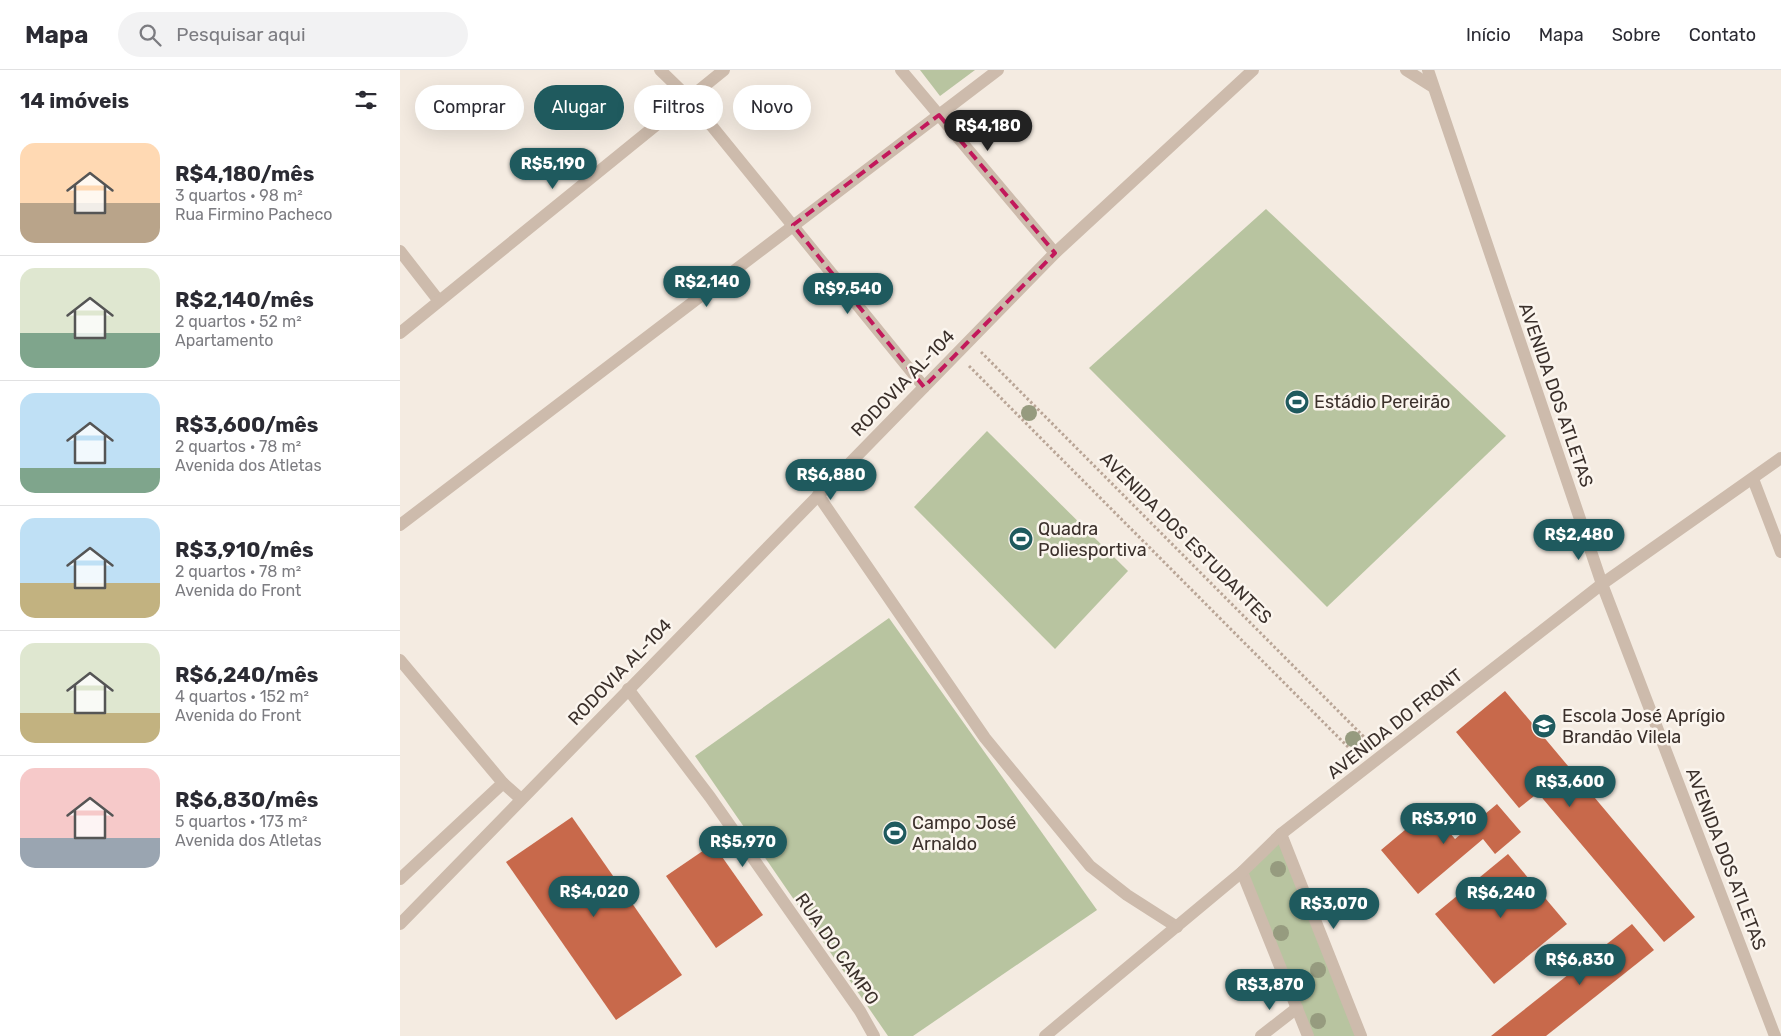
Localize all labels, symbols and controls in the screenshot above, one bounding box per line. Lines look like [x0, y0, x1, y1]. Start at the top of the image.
search box [118, 12, 468, 57]
text: Mapa [25, 21, 88, 49]
icon: search [136, 21, 164, 49]
text: Pesquisar aqui [176, 23, 306, 46]
text: Início [1466, 24, 1511, 46]
text: Mapa [1539, 24, 1584, 46]
text: Sobre [1612, 24, 1661, 46]
text: Contato [1689, 24, 1756, 46]
chip: Comprar [415, 85, 524, 130]
chip: Alugar [534, 85, 624, 130]
chip: Filtros [634, 85, 723, 130]
chip: Novo [733, 85, 811, 130]
icon: filters [352, 86, 380, 114]
text: 14 imóveis [20, 88, 129, 113]
pin: R$4,180 [942, 109, 1034, 152]
text: R$4,180 [955, 116, 1021, 135]
pin: R$5,190 [507, 148, 599, 190]
text: R$5,190 [521, 154, 585, 173]
text: R$4,180/mês [175, 161, 314, 186]
icon: home [60, 163, 120, 223]
text: 3 quartos · 98 m² [175, 186, 303, 205]
text: Rua Firmino Pacheco [175, 205, 333, 224]
pin: R$2,140 [661, 266, 753, 308]
text: R$2,140 [674, 272, 740, 291]
pin: R$9,540 [802, 272, 894, 315]
text: R$9,540 [814, 279, 882, 298]
text: R$2,140/mês [175, 287, 314, 312]
icon: home [60, 288, 120, 348]
street label: AVENIDA DOS ATLETAS [1514, 300, 1598, 490]
text: 2 quartos · 52 m² [175, 312, 302, 331]
street label: RODOVIA AL-104 [847, 325, 959, 441]
text: Apartamento [175, 331, 273, 350]
sports icon: Estádio Pereirão [1284, 389, 1310, 415]
place label: Estádio Pereirão [1314, 391, 1450, 413]
text: R$3,600/mês [175, 412, 318, 437]
icon: home [60, 413, 120, 473]
text: 2 quartos · 78 m² [175, 437, 301, 456]
street label: AVENIDA DOS ESTUDANTES [1096, 448, 1276, 628]
text: Avenida dos Atletas [175, 456, 322, 475]
pin: R$6,880 [785, 458, 877, 501]
text: R$6,880 [796, 465, 866, 484]
place label: Quadra Poliesportiva [1038, 518, 1147, 561]
pin: R$2,480 [1533, 518, 1625, 561]
text: R$2,480 [1544, 525, 1614, 544]
sports icon: Quadra Poliesportiva [1008, 526, 1034, 552]
text: R$3,910/mês [175, 537, 314, 562]
icon: home [60, 538, 120, 598]
text: 2 quartos · 78 m² [175, 562, 301, 581]
text: Avenida do Front [175, 581, 301, 600]
street label: RODOVIA AL-104 [564, 614, 676, 730]
text: R$6,240/mês [175, 662, 318, 687]
icon: home [60, 663, 120, 723]
street label: AVENIDA DO FRONT [1323, 664, 1467, 784]
text: 4 quartos · 152 m² [175, 687, 309, 706]
place label: Escola José Aprígio Brandão Vilela [1562, 705, 1725, 748]
text: Avenida do Front [175, 706, 301, 725]
school or university icon: Escola José Aprígio Brandão Vilela [1531, 713, 1557, 739]
street label: AVENIDA DOS ATLETAS [1681, 765, 1771, 953]
pin: R$3,600 [1524, 766, 1616, 808]
text: R$3,600 [1536, 772, 1604, 791]
text: R$6,830/mês [175, 787, 318, 812]
icon: home [60, 788, 120, 848]
pin: R$3,910 [1398, 802, 1490, 845]
text: R$3,910 [1411, 809, 1477, 828]
text: 5 quartos · 173 m² [175, 812, 308, 831]
place label: Campo José Arnaldo [912, 812, 1016, 855]
sports icon: Campo José Arnaldo [882, 820, 908, 846]
pin: R$5,970 [697, 826, 789, 868]
text: Avenida dos Atletas [175, 831, 322, 850]
text: R$5,970 [710, 832, 776, 851]
pin: R$4,020 [548, 876, 640, 918]
pin: R$6,240 [1455, 876, 1547, 919]
text: R$4,020 [559, 882, 629, 901]
text: R$6,240 [1467, 883, 1535, 902]
pin: R$3,070 [1288, 888, 1380, 930]
street label: RUA DO CAMPO [790, 889, 884, 1009]
text: R$3,070 [1300, 894, 1368, 913]
pin: R$6,830 [1534, 944, 1626, 986]
text: R$6,830 [1546, 950, 1614, 969]
pin: R$3,870 [1224, 968, 1316, 1011]
text: R$3,870 [1236, 975, 1304, 994]

